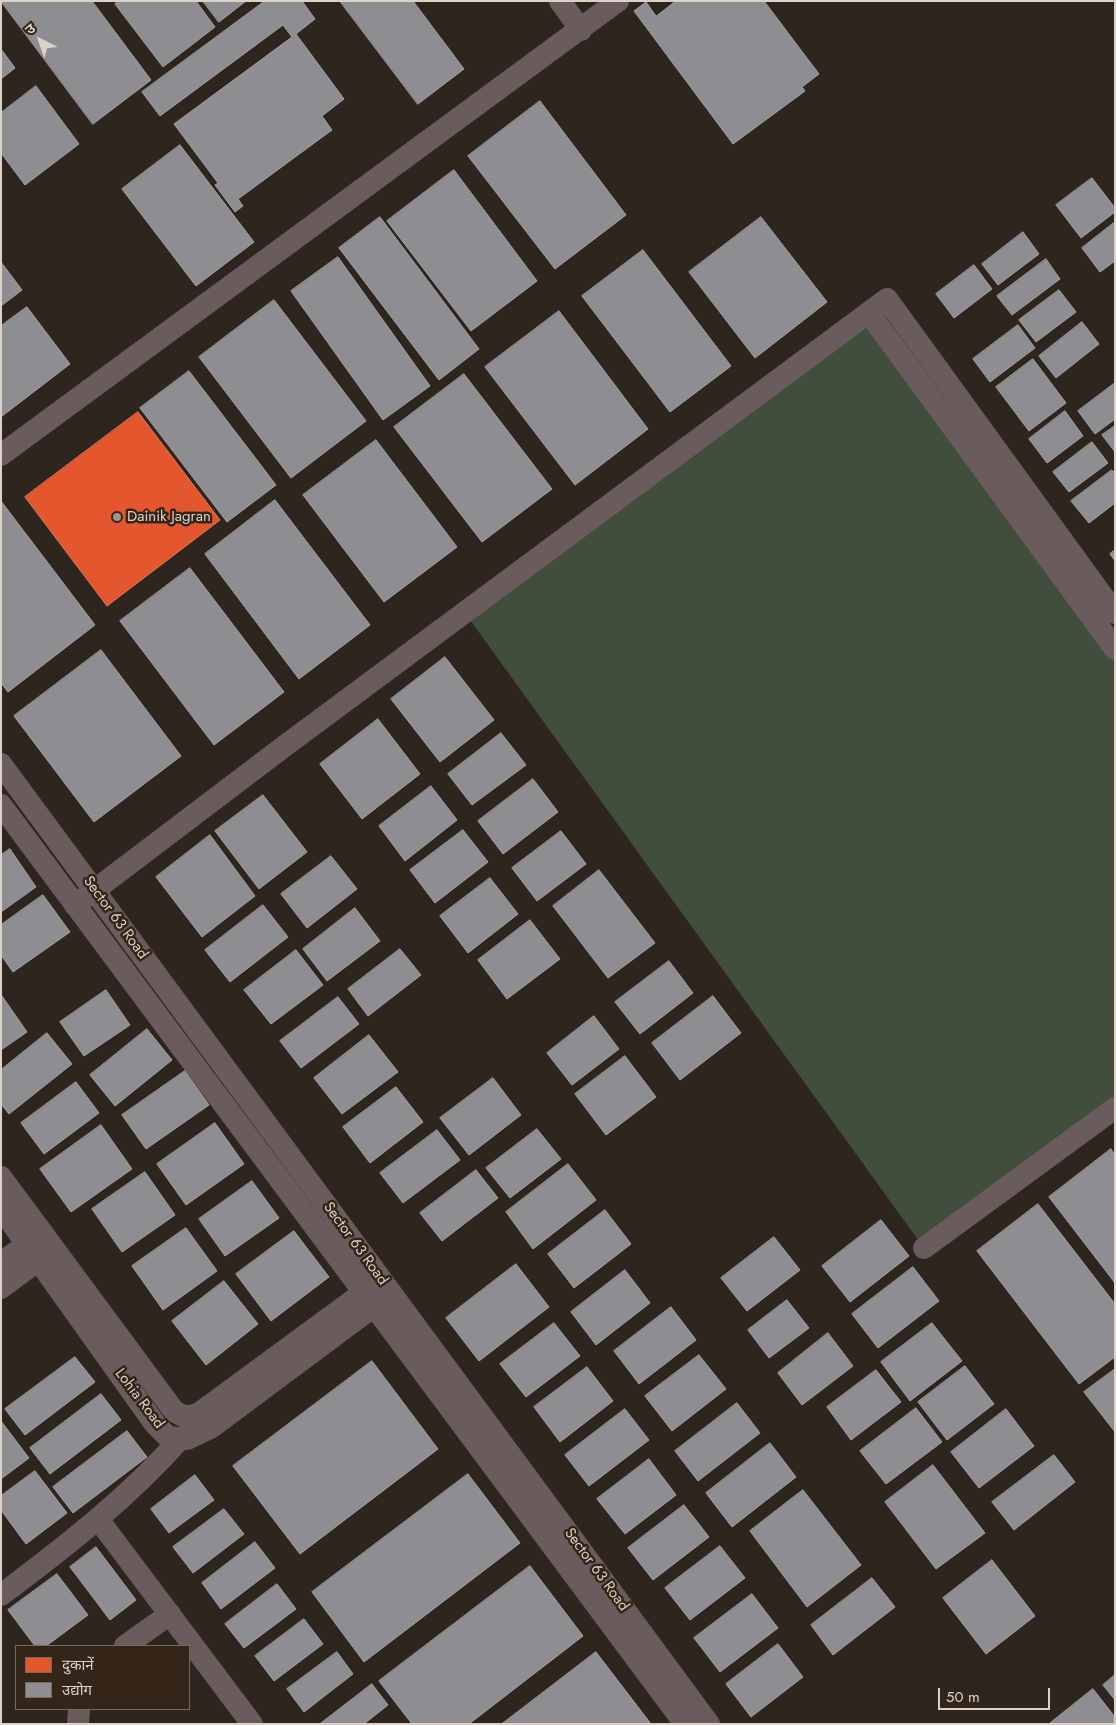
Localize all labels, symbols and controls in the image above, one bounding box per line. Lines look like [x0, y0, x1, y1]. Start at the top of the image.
north arrow [15, 15, 65, 65]
text: उ [20, 18, 40, 39]
place label: Dainik Jagran [127, 508, 211, 526]
marker: Dainik Jagran [111, 511, 123, 523]
street label: Sector 63 Road [79, 873, 151, 963]
street label: Sector 63 Road [319, 1199, 391, 1289]
street label: Lohia Road [111, 1365, 167, 1433]
street label: Sector 63 Road [560, 1525, 632, 1615]
legend [15, 1645, 190, 1710]
text: दुकानें [62, 1654, 94, 1676]
scale bar [941, 1678, 1054, 1710]
text: उद्योग [62, 1679, 92, 1701]
text: 50 m [946, 1686, 980, 1708]

